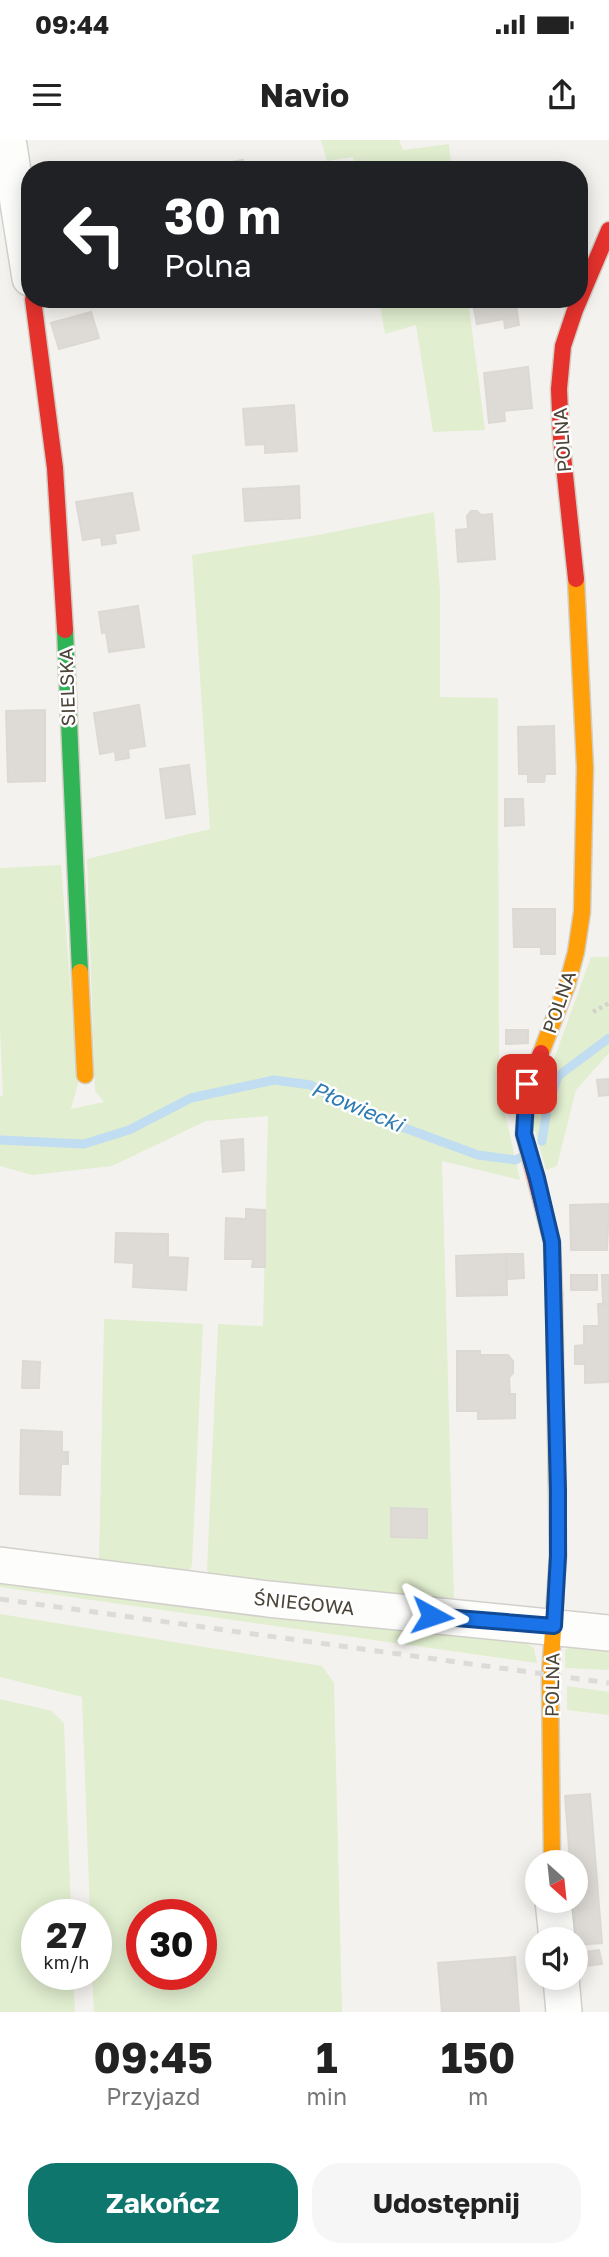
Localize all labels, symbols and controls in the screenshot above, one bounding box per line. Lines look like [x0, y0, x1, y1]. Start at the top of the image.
text: 09:44 [35, 9, 109, 40]
icon: menu [28, 76, 66, 114]
text: Navio [260, 76, 349, 114]
icon: share [543, 76, 581, 114]
text: 30 m [164, 186, 281, 245]
icon: left [49, 189, 140, 280]
text: Polna [164, 246, 252, 284]
street label: POLNA [548, 407, 575, 473]
street label: SIELSKA [54, 647, 79, 727]
street label: POLNA [537, 967, 580, 1036]
pin [497, 1054, 557, 1114]
icon: arrive [508, 1065, 546, 1103]
water label: Płowiecki [308, 1075, 409, 1138]
position arrow [395, 1579, 469, 1653]
street label: ŚNIEGOWA [253, 1586, 356, 1619]
street label: POLNA [539, 1652, 564, 1717]
north arrow [525, 1850, 588, 1913]
map controls [525, 1850, 588, 1990]
speed limit sign: 30 [126, 1899, 217, 1990]
text: 27 [46, 1914, 87, 1956]
button: sound [525, 1927, 588, 1990]
text: km/h [44, 1951, 89, 1973]
text: 09:45 [94, 2032, 213, 2082]
text: 1 [316, 2032, 338, 2082]
text: 150 [441, 2032, 515, 2082]
text: Przyjazd [106, 2082, 200, 2110]
text: min [307, 2082, 347, 2110]
text: m [468, 2082, 488, 2110]
button: Zakończ [28, 2163, 298, 2243]
button: Udostępnij [312, 2163, 581, 2243]

